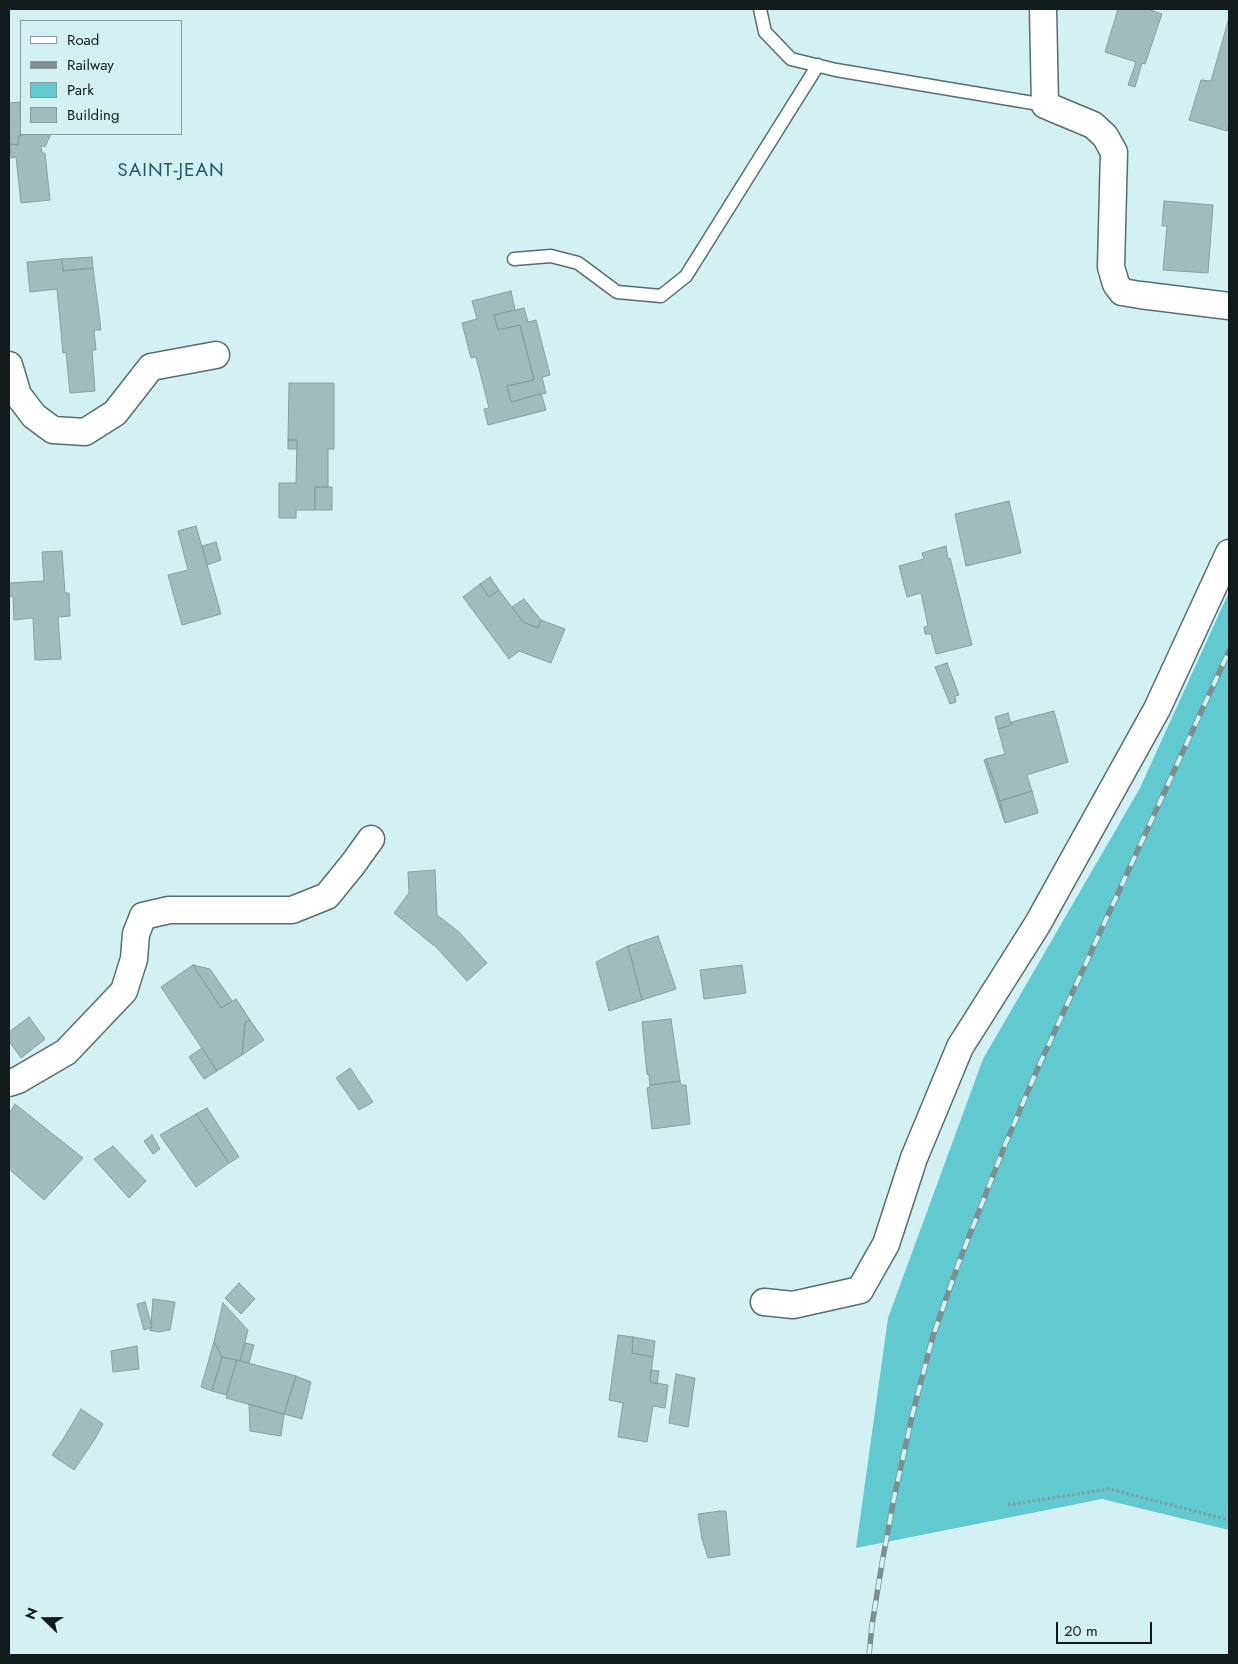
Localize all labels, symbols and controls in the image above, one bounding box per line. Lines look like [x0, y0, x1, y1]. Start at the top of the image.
legend [20, 20, 182, 135]
text: Road [67, 29, 99, 51]
text: Railway [67, 54, 114, 76]
text: Park [67, 79, 94, 101]
text: Building [67, 104, 119, 126]
district label: SAINT-JEAN [116, 160, 226, 182]
north arrow [20, 1594, 70, 1644]
text: N [20, 1604, 42, 1622]
scale bar [1058, 1612, 1154, 1644]
text: 20 m [1064, 1620, 1098, 1642]

